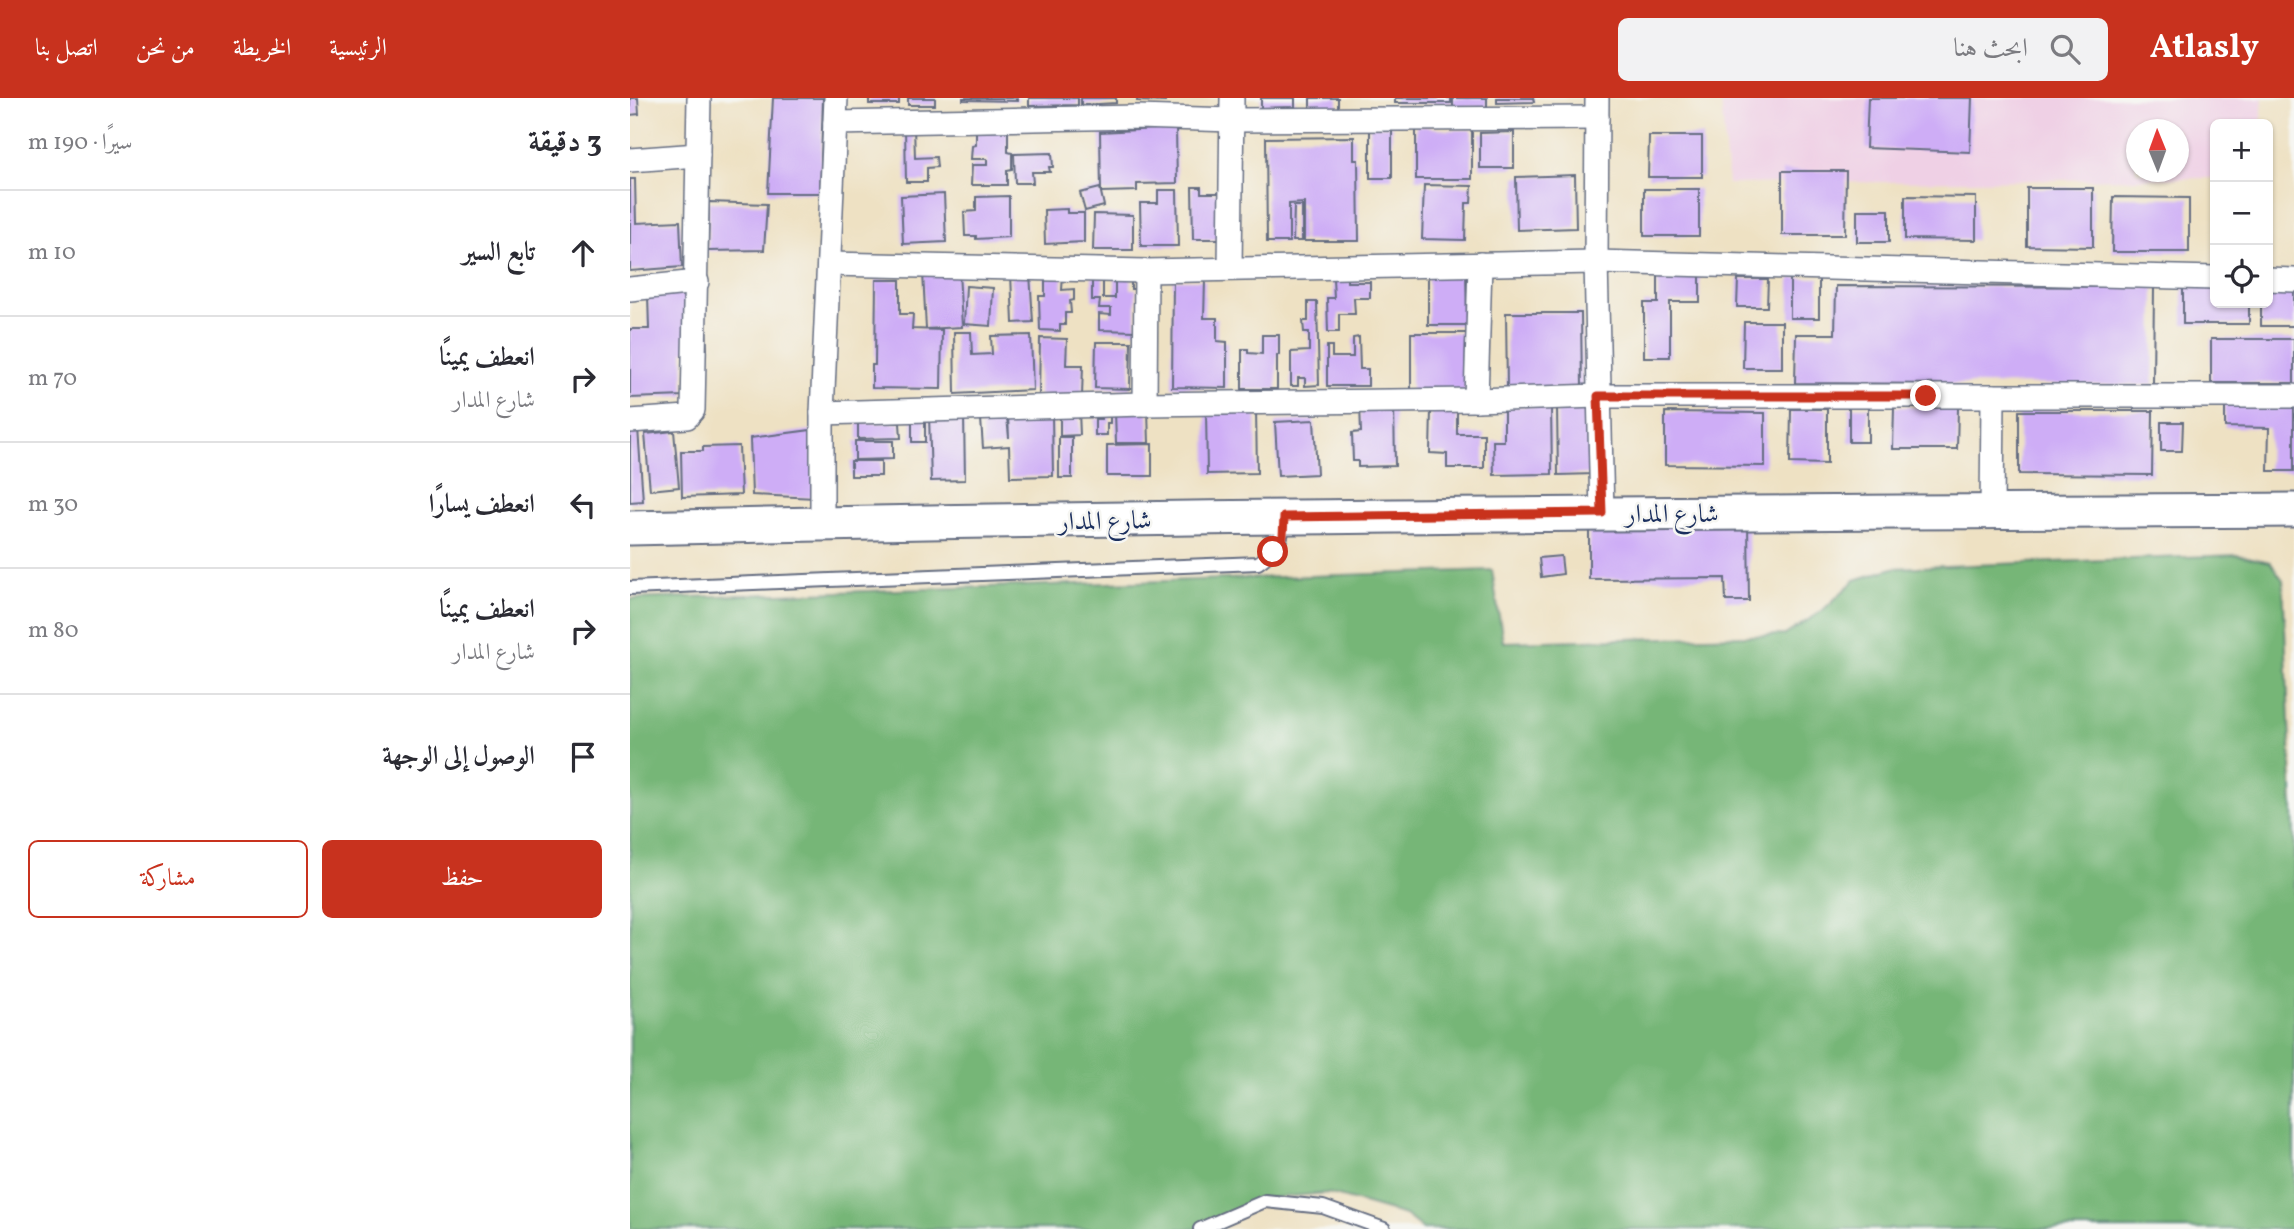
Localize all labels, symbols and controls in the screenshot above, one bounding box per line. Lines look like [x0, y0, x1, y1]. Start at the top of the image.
search box [1618, 18, 2108, 81]
text: Atlasly [2150, 26, 2259, 72]
icon: search [2046, 30, 2084, 68]
text: ابحث هنا [1953, 31, 2028, 67]
text: اتصل بنا [35, 32, 98, 66]
text: من نحن [136, 32, 195, 66]
text: الخريطة [233, 32, 291, 66]
text: الرئيسية [329, 32, 387, 66]
north arrow [2126, 119, 2189, 182]
map controls [2210, 119, 2273, 308]
button: + [2210, 119, 2273, 182]
text: 3 دقيقة [528, 122, 602, 164]
text: سيرًا · 190 m [28, 127, 133, 159]
button: − [2210, 182, 2273, 245]
icon: ahead [564, 234, 602, 272]
text: تابع السير [462, 235, 535, 271]
text: 10 m [28, 237, 76, 269]
button: locate [2210, 245, 2273, 308]
text: انعطف يمينًا [439, 340, 535, 376]
icon: right [564, 360, 602, 398]
text: 70 m [28, 363, 77, 395]
route end [1910, 380, 1941, 411]
text: شارع المدار [452, 385, 535, 417]
icon: left [564, 486, 602, 524]
text: انعطف يسارًا [429, 487, 535, 523]
text: 30 m [28, 489, 78, 521]
street label: شارع المدار [1622, 497, 1719, 535]
street label: شارع المدار [1055, 503, 1152, 543]
route start [1257, 536, 1288, 567]
text: انعطف يمينًا [439, 592, 535, 628]
icon: right [564, 612, 602, 650]
text: 80 m [28, 615, 78, 647]
text: شارع المدار [452, 637, 535, 669]
icon: arrive [564, 738, 602, 776]
text: الوصول إلى الوجهة [382, 739, 535, 775]
button: مشاركة [28, 840, 308, 918]
button: حفظ [322, 840, 602, 918]

